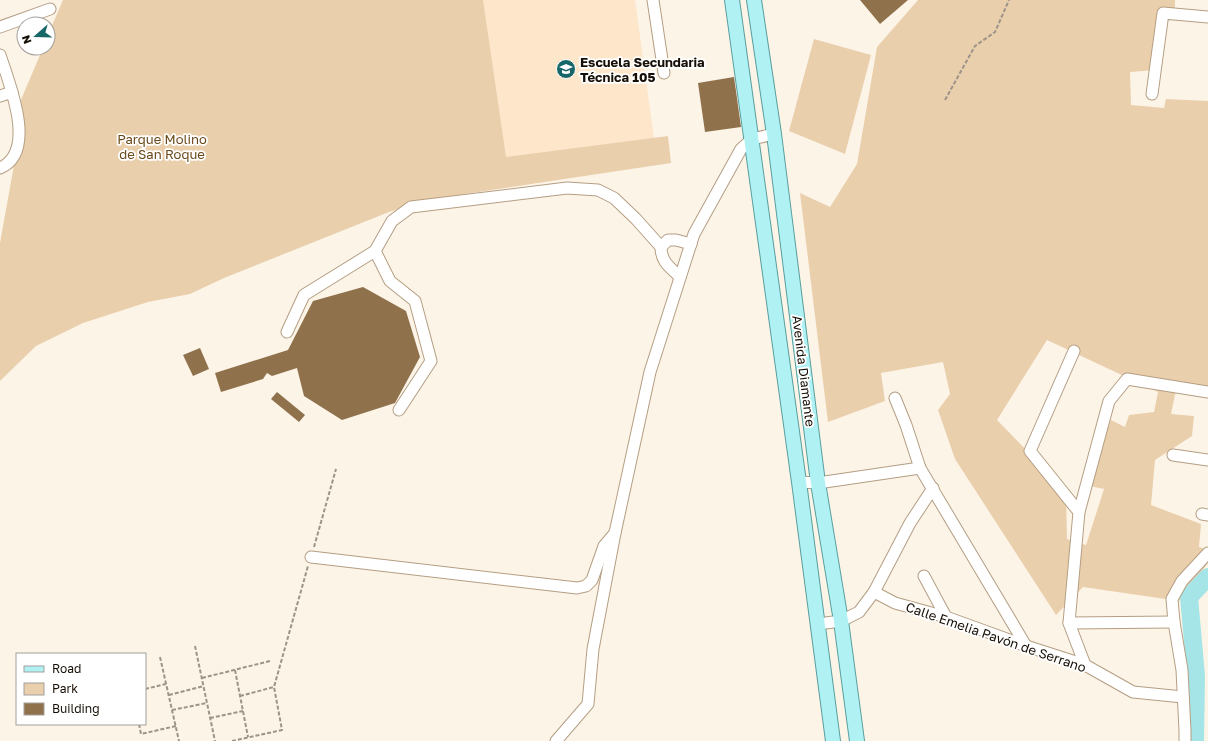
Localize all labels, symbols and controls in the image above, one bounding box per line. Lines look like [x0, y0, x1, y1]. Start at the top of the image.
north arrow [16, 16, 56, 56]
text: N [19, 33, 34, 46]
place label: Escuela Secundaria Técnica 105 [580, 54, 705, 85]
school or university icon: Escuela Secundaria Técnica 105 [555, 58, 577, 80]
park label: Parque Molino de San Roque [117, 131, 207, 162]
street label: Avenida Diamante [789, 314, 819, 428]
street label: Calle Emelia Pavón de Serrano [904, 599, 1088, 676]
legend [16, 653, 146, 725]
text: Road [52, 661, 81, 676]
text: Park [52, 681, 78, 696]
text: Building [52, 701, 100, 716]

